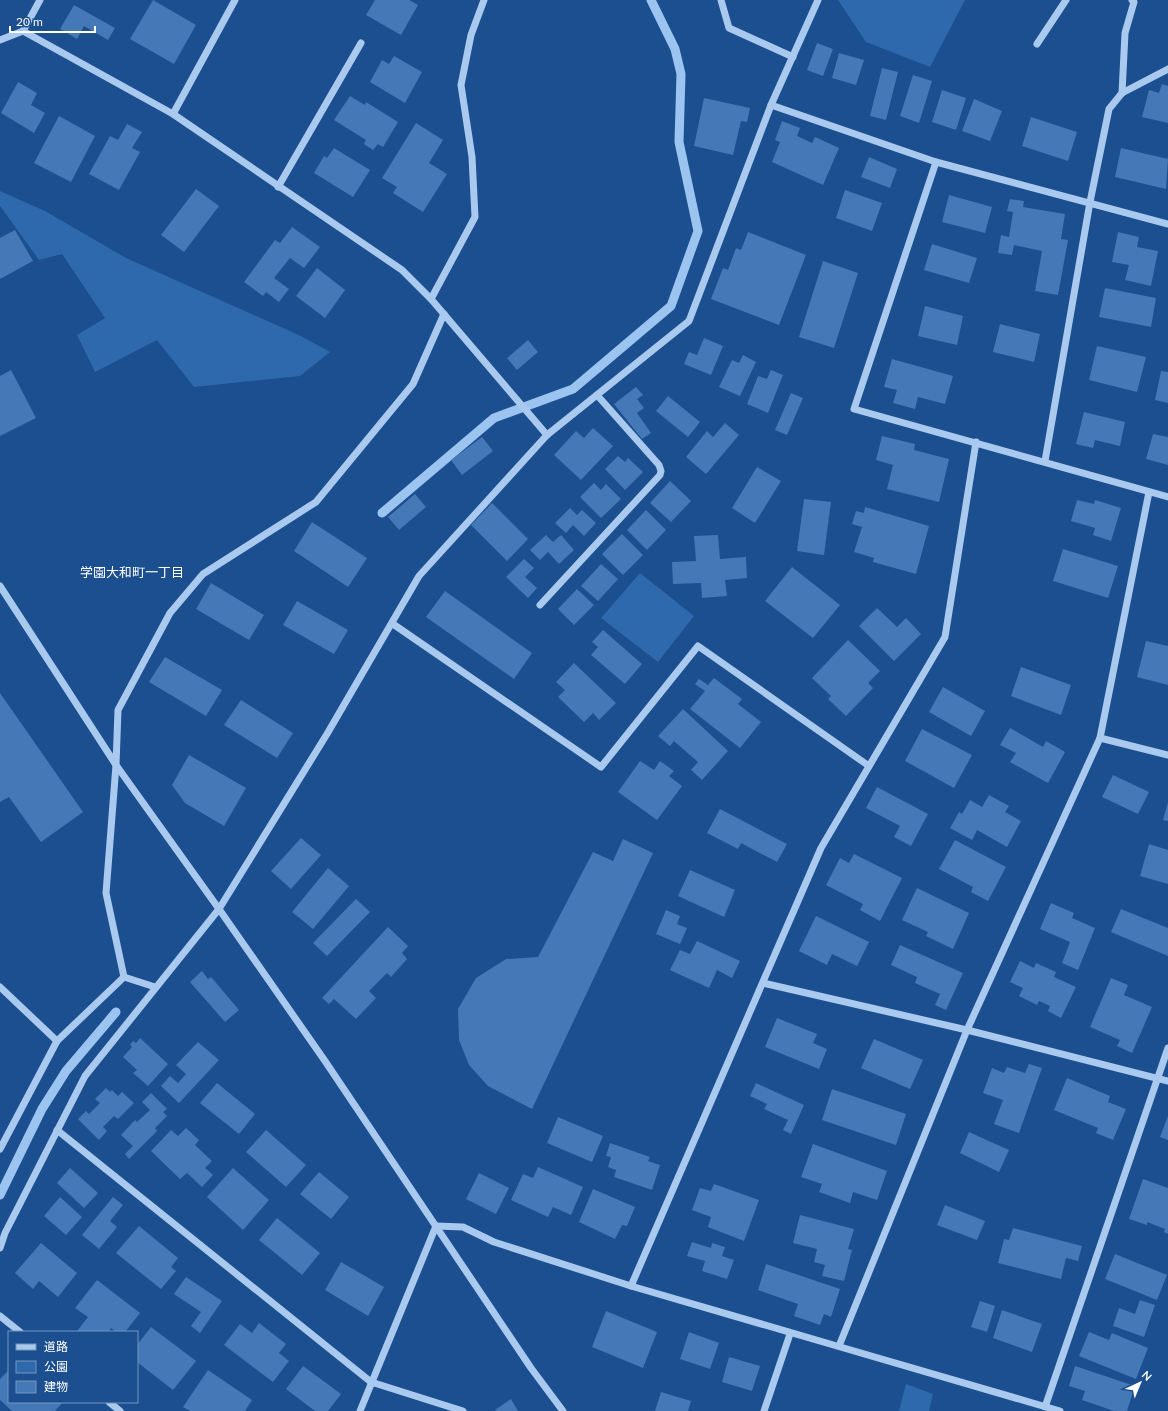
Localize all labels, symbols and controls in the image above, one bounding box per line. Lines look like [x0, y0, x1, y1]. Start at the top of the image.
scale bar [10, 8, 95, 34]
text: 20 m [16, 14, 43, 29]
district label: 学園大和町一丁目 [80, 564, 184, 580]
legend [8, 1331, 138, 1403]
text: 道路 [44, 1339, 68, 1354]
text: 公園 [44, 1359, 68, 1374]
north arrow [1120, 1363, 1160, 1403]
text: N [1140, 1368, 1155, 1383]
text: 建物 [44, 1379, 68, 1394]

